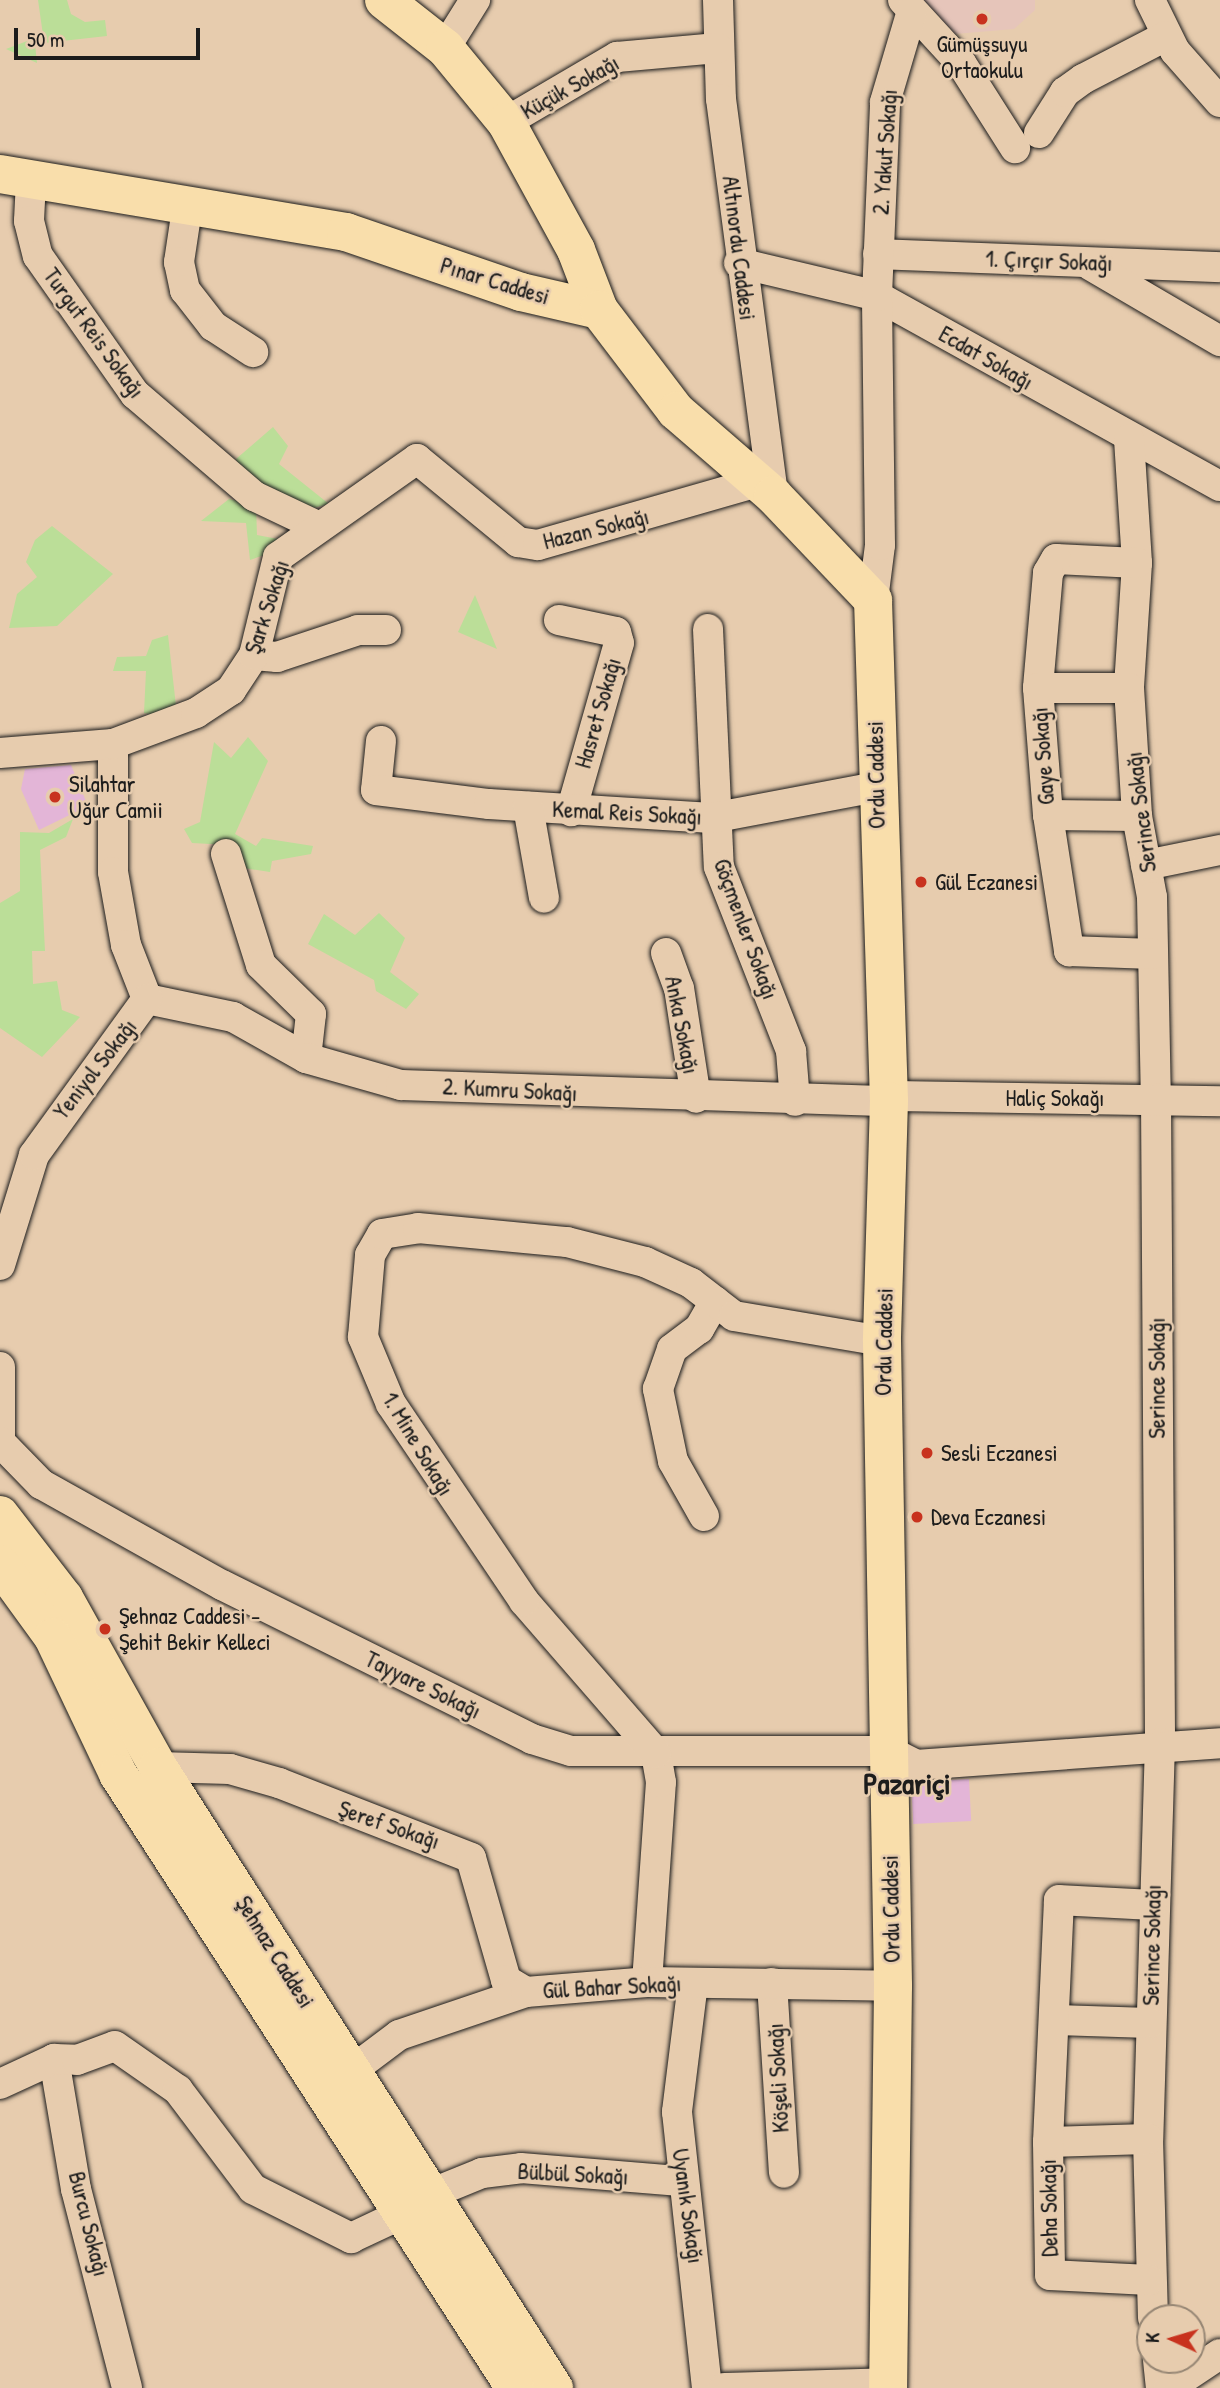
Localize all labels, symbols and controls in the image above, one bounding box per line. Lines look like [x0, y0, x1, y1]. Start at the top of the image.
marker: Gümüşsuyu Ortaokulu [974, 11, 990, 27]
scale bar [18, 14, 203, 58]
text: 50 m [27, 25, 64, 54]
place label: Gümüşsuyu Ortaokulu [937, 30, 1027, 84]
street label: Küçük Sokağı [516, 49, 624, 125]
street label: 2. Yakut Sokağı [867, 88, 903, 216]
street label: Altınordu Caddesi [716, 174, 762, 322]
street label: 1. Çırçır Sokağı [985, 245, 1113, 277]
street label: Pınar Caddesi [437, 251, 553, 311]
street label: Turgut Reis Sokağı [38, 263, 150, 403]
street label: Ecdat Sokağı [934, 320, 1038, 396]
street label: Hazan Sokağı [540, 503, 652, 555]
street label: Şark Sokağı [239, 557, 295, 657]
street label: Hasret Sokağı [569, 655, 627, 771]
street label: Gaye Sokağı [1026, 706, 1060, 806]
street label: Ordu Caddesi [861, 721, 891, 829]
street label: Serince Sokağı [1120, 750, 1162, 874]
place label: Silahtar Uğur Camii [69, 770, 163, 824]
marker: Silahtar Uğur Camii [47, 789, 63, 805]
street label: Kemal Reis Sokağı [551, 795, 703, 831]
street label: Göçmenler Sokağı [708, 855, 784, 1003]
place label: Gül Eczanesi [935, 868, 1038, 896]
marker: Gül Eczanesi [913, 874, 929, 890]
street label: Anka Sokağı [659, 974, 705, 1076]
street label: Yeniyol Sokağı [47, 1014, 143, 1124]
street label: 2. Kumru Sokağı [442, 1073, 578, 1107]
street label: Haliç Sokağı [1005, 1084, 1105, 1112]
street label: Ordu Caddesi [869, 1288, 899, 1396]
street label: Serince Sokağı [1143, 1317, 1171, 1439]
street label: 1. Mine Sokağı [376, 1387, 460, 1501]
place label: Sesli Eczanesi [941, 1439, 1058, 1467]
marker: Sesli Eczanesi [919, 1445, 935, 1461]
place label: Deva Eczanesi [931, 1503, 1046, 1531]
marker: Deva Eczanesi [909, 1509, 925, 1525]
place label: Şehnaz Caddesi - Şehit Bekir Kelleci [119, 1602, 271, 1656]
marker: Şehnaz Caddesi - Şehit Bekir Kelleci [97, 1621, 113, 1637]
street label: Tayyare Sokağı [361, 1645, 485, 1725]
district label: Pazariçi [863, 1765, 951, 1801]
street label: Şeref Sokağı [335, 1795, 443, 1855]
street label: Ordu Caddesi [876, 1855, 906, 1963]
street label: Serince Sokağı [1137, 1884, 1167, 2006]
street label: Şehnaz Caddesi [230, 1891, 320, 2013]
street label: Gül Bahar Sokağı [542, 1970, 682, 2004]
street label: Köşeli Sokağı [761, 2023, 795, 2133]
street label: Uyanık Sokağı [666, 2147, 710, 2265]
street label: Bülbül Sokağı [517, 2157, 629, 2191]
street label: Deha Sokağı [1034, 2159, 1064, 2257]
street label: Burcu Sokağı [63, 2169, 115, 2279]
north arrow [1136, 2304, 1206, 2374]
text: K [1139, 2332, 1165, 2344]

